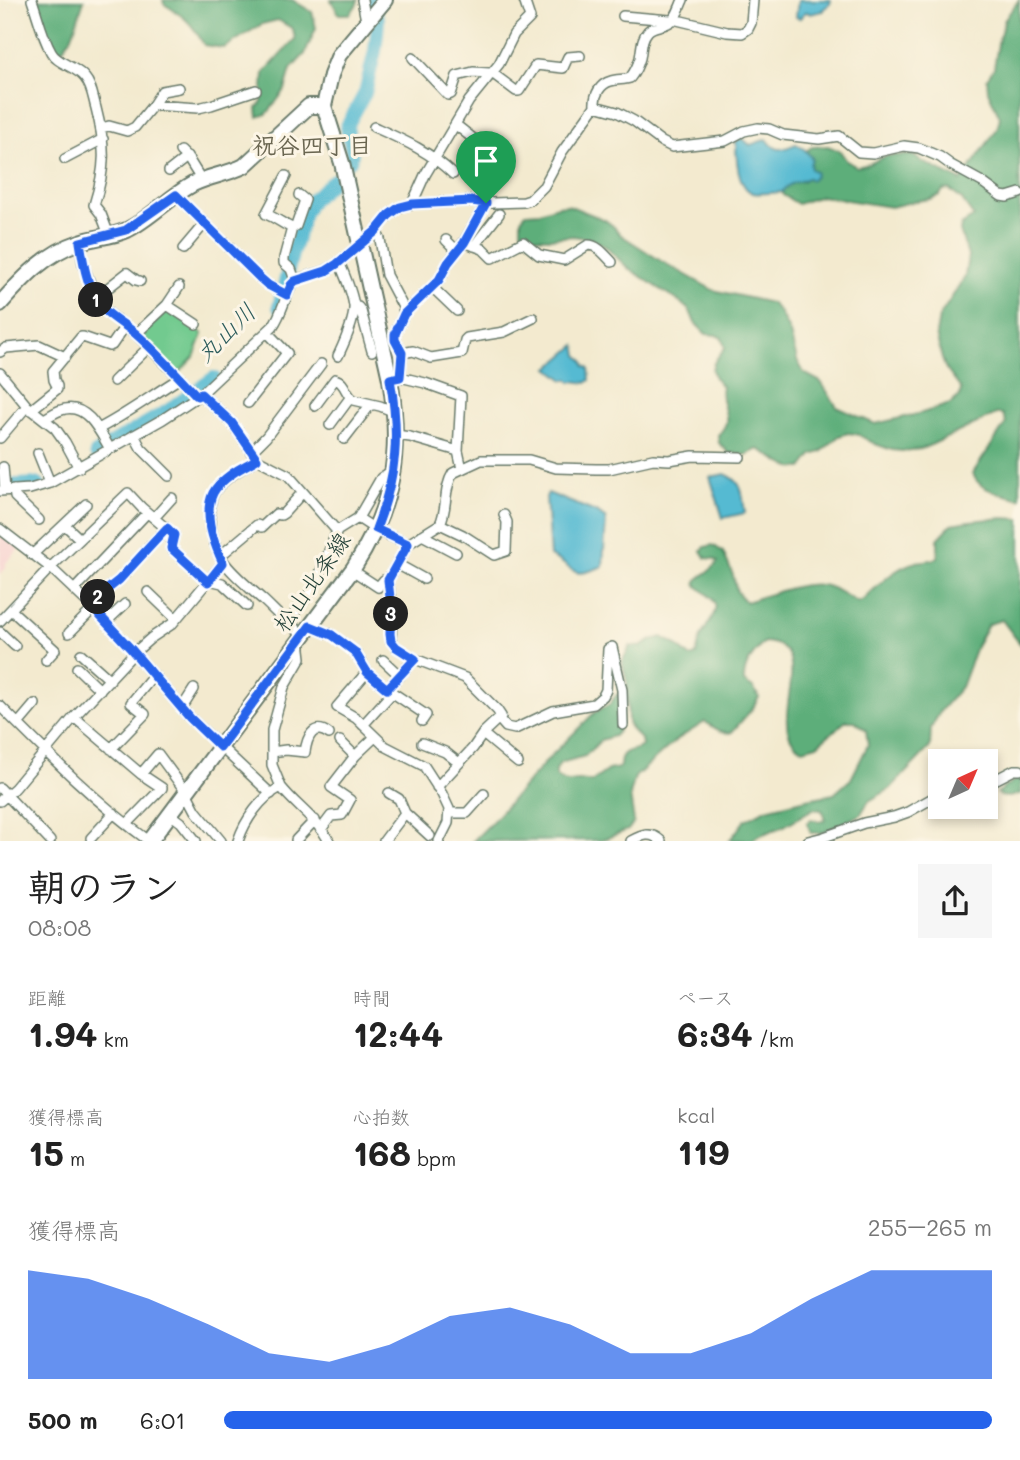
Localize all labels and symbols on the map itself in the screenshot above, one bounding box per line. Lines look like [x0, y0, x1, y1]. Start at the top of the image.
district label: 祝谷四丁目 [252, 129, 372, 160]
pin [456, 131, 516, 203]
pin: 1 [78, 282, 114, 318]
water label: 丸山川 [188, 296, 262, 368]
street label: 松山北条線 [266, 526, 356, 637]
pin: 2 [80, 580, 116, 614]
pin: 3 [374, 596, 408, 632]
north arrow [928, 749, 998, 819]

